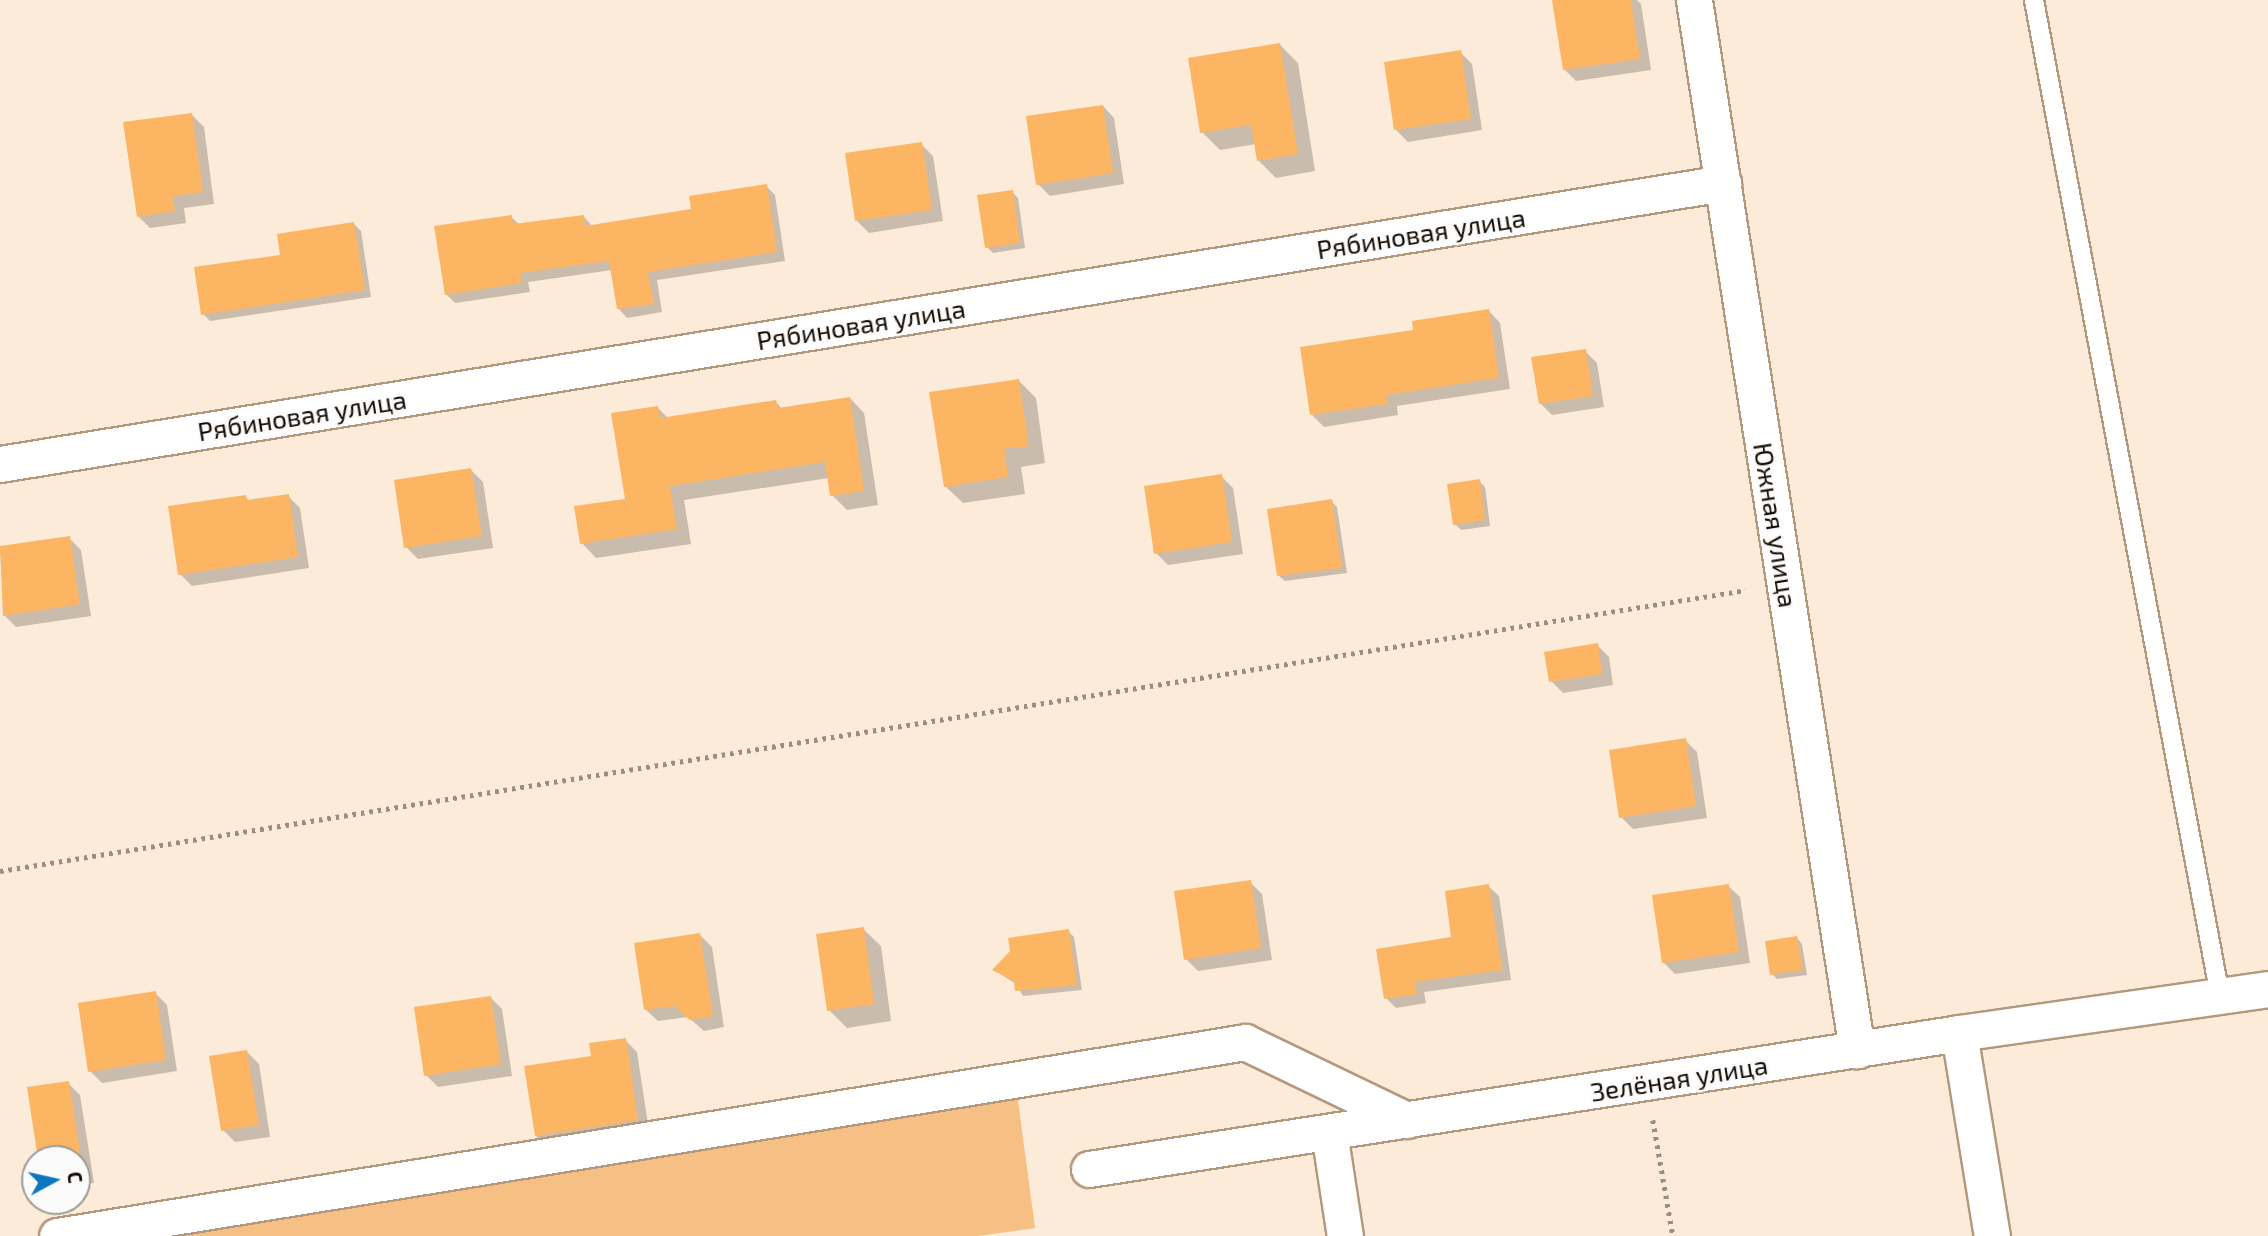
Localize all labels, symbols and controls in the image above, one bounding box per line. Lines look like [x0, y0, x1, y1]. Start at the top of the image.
street label: Рябиновая улица [1314, 201, 1528, 265]
street label: Рябиновая улица [754, 292, 968, 356]
street label: Рябиновая улица [195, 383, 409, 447]
street label: Южная улица [1748, 440, 1804, 610]
street label: Зелёная улица [1588, 1049, 1770, 1107]
north arrow [21, 1145, 91, 1215]
text: С [63, 1170, 87, 1184]

